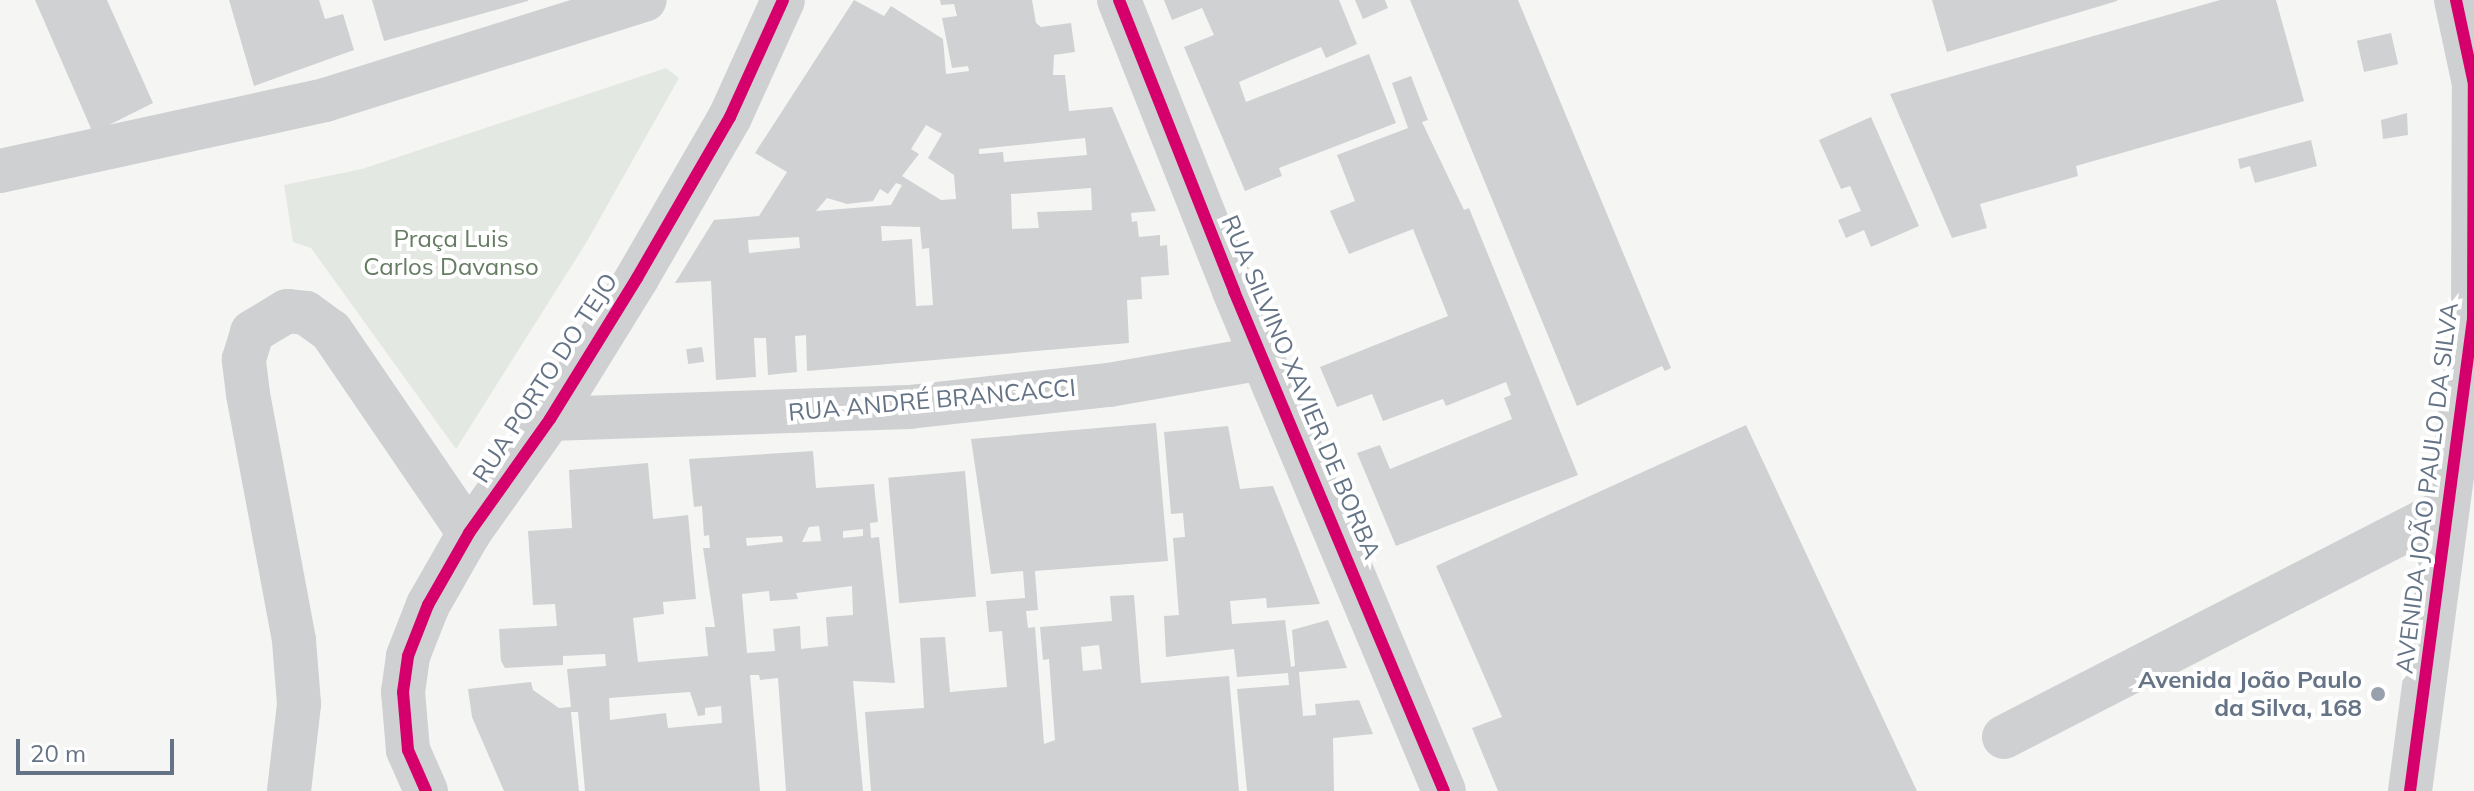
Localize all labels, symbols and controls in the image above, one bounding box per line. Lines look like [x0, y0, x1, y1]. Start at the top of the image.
street label: RUA SILVINO XAVIER DE BORBA [1215, 211, 1387, 563]
park label: Praça Luis Carlos Davanso [363, 225, 539, 281]
street label: RUA PORTO DO TEJO [466, 268, 624, 488]
street label: AVENIDA JOÃO PAULO DA SILVA [2390, 301, 2464, 675]
street label: RUA ANDRÉ BRANCACCI [787, 373, 1077, 427]
place label: Avenida João Paulo da Silva, 168 [2138, 666, 2362, 722]
marker: Avenida João Paulo da Silva, 168 [2369, 685, 2387, 703]
scale bar [20, 723, 178, 773]
text: 20 m [30, 738, 86, 768]

